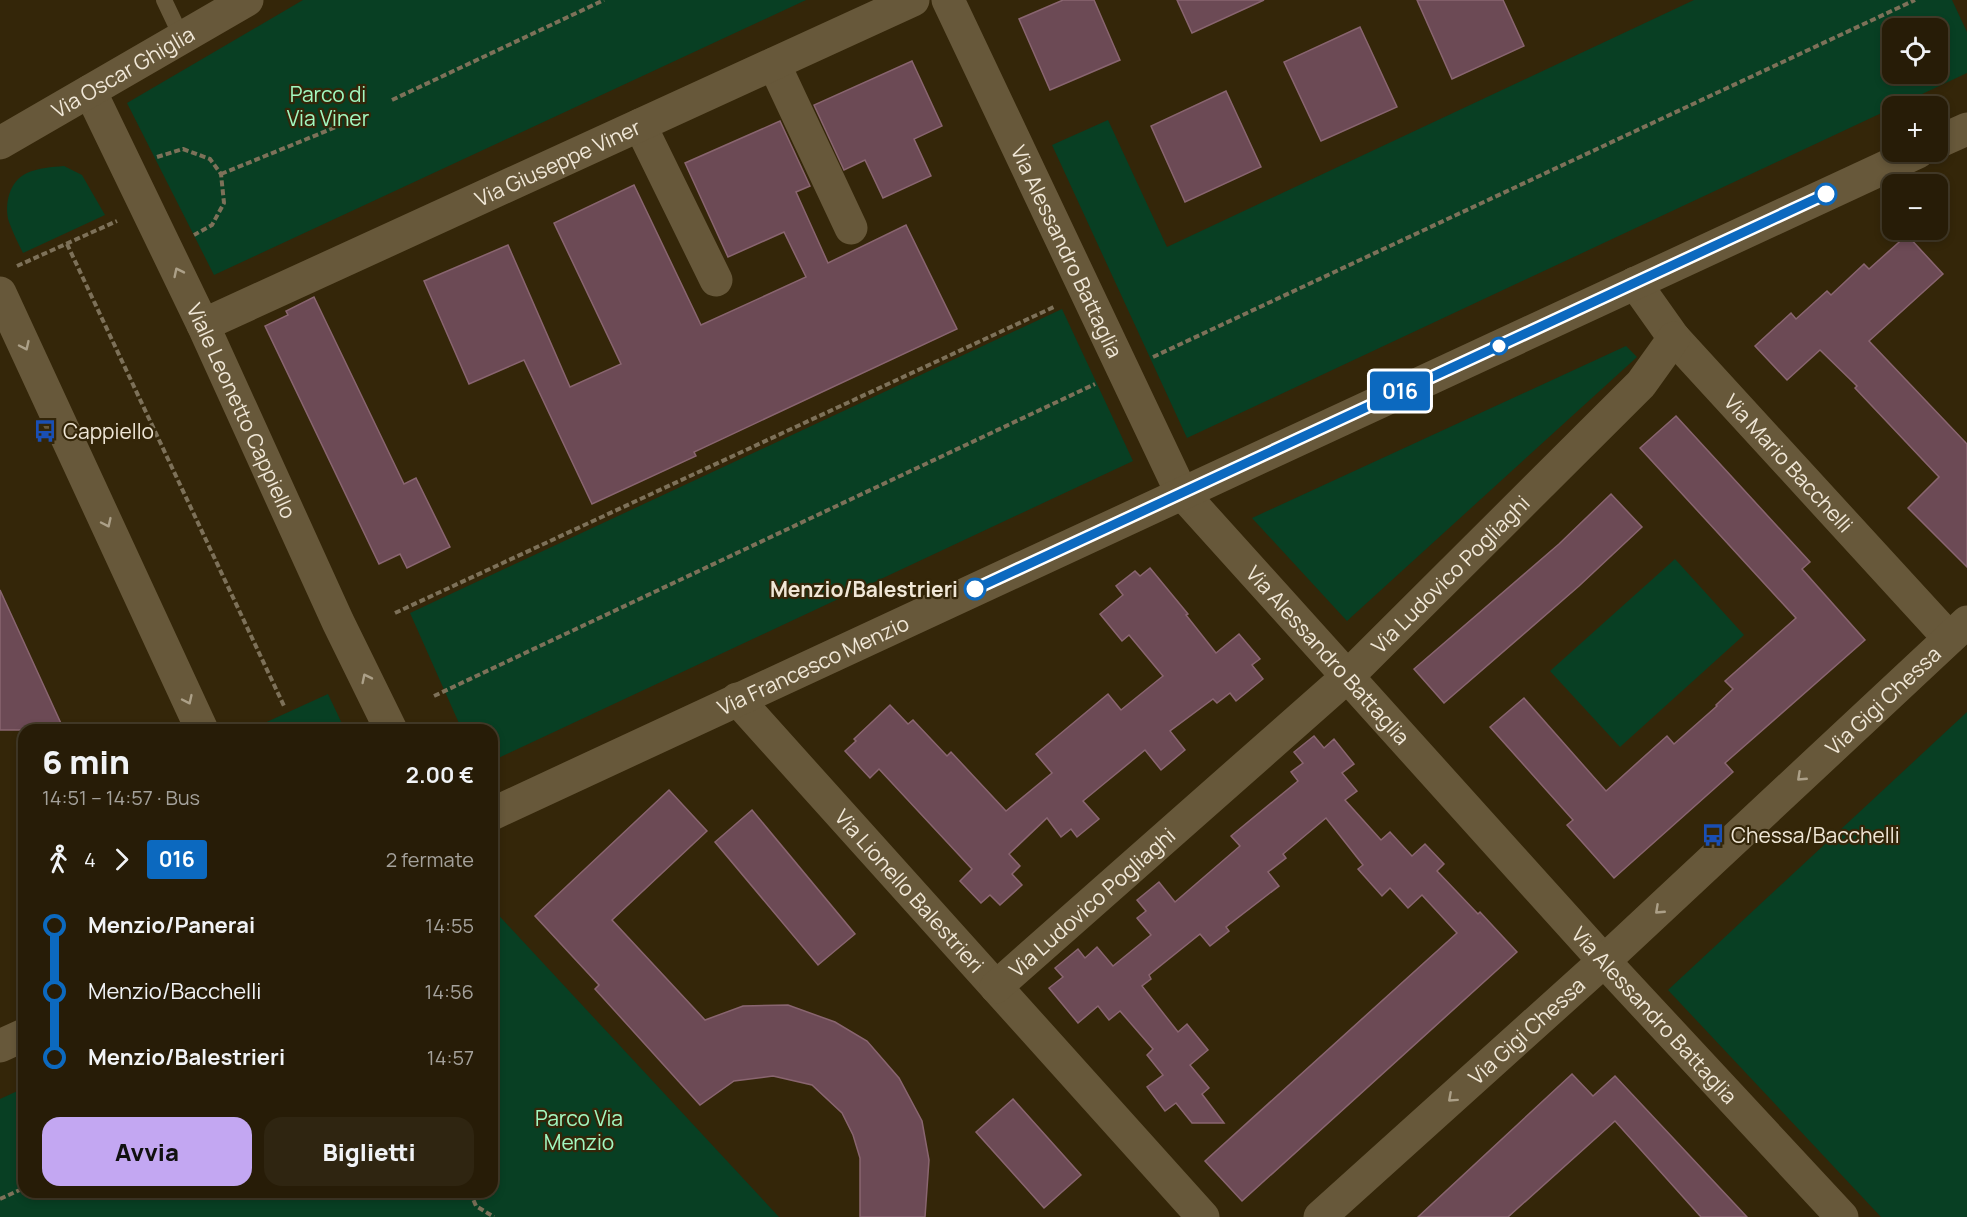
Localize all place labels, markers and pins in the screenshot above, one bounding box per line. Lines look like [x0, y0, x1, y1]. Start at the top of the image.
unlabelled marker [1815, 183, 1837, 205]
unlabelled marker [1490, 337, 1508, 355]
place label: Cappiello [63, 417, 154, 445]
bus stop icon: Cappiello [32, 418, 58, 444]
place label: Menzio/Balestrieri [770, 575, 958, 603]
marker: Menzio/Balestrieri [964, 578, 986, 600]
place label: Chessa/Bacchelli [1731, 821, 1900, 849]
bus stop icon: Chessa/Bacchelli [1700, 822, 1726, 848]

